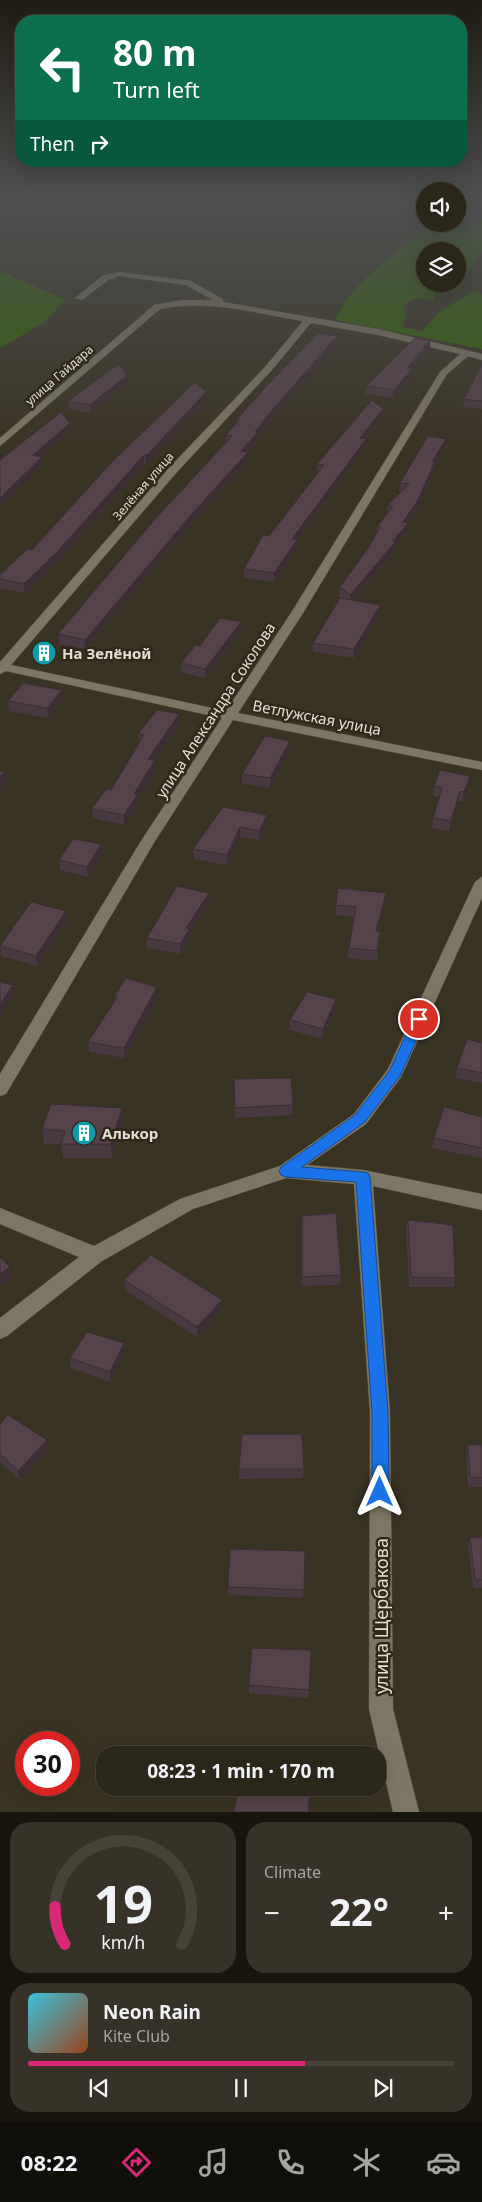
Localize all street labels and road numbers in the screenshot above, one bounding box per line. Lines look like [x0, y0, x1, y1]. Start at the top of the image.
street label: улица Гайдара [21, 341, 97, 409]
street label: Зелёная улица [109, 448, 177, 524]
street label: улица Александра Соколова [151, 618, 279, 802]
street label: Ветлужская улица [251, 695, 383, 739]
street label: улица Щербакова [369, 1538, 393, 1694]

